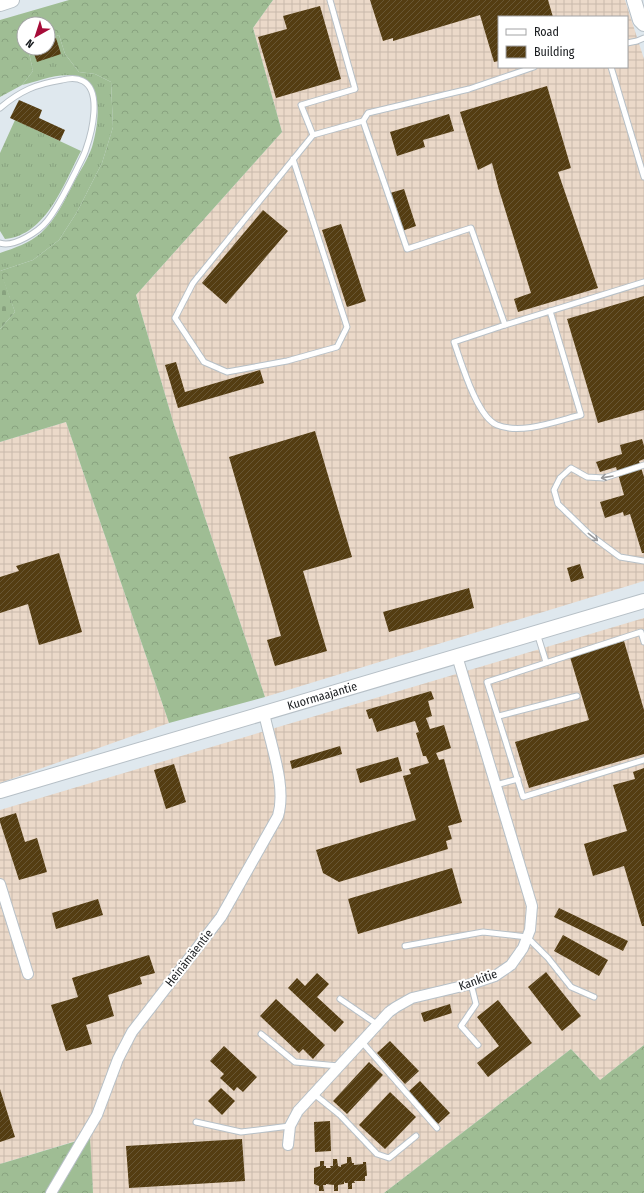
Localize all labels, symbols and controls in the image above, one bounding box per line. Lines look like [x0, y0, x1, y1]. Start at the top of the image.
north arrow [16, 16, 56, 56]
legend [498, 16, 628, 68]
text: Road [534, 25, 559, 39]
text: N [23, 36, 37, 51]
text: Building [534, 45, 575, 59]
one-way arrow [601, 473, 614, 481]
one-way arrow [587, 533, 598, 541]
street label: Kuormaajantie [286, 679, 359, 713]
street label: Heinämäentie [162, 927, 216, 989]
street label: Kankitie [457, 967, 499, 993]

